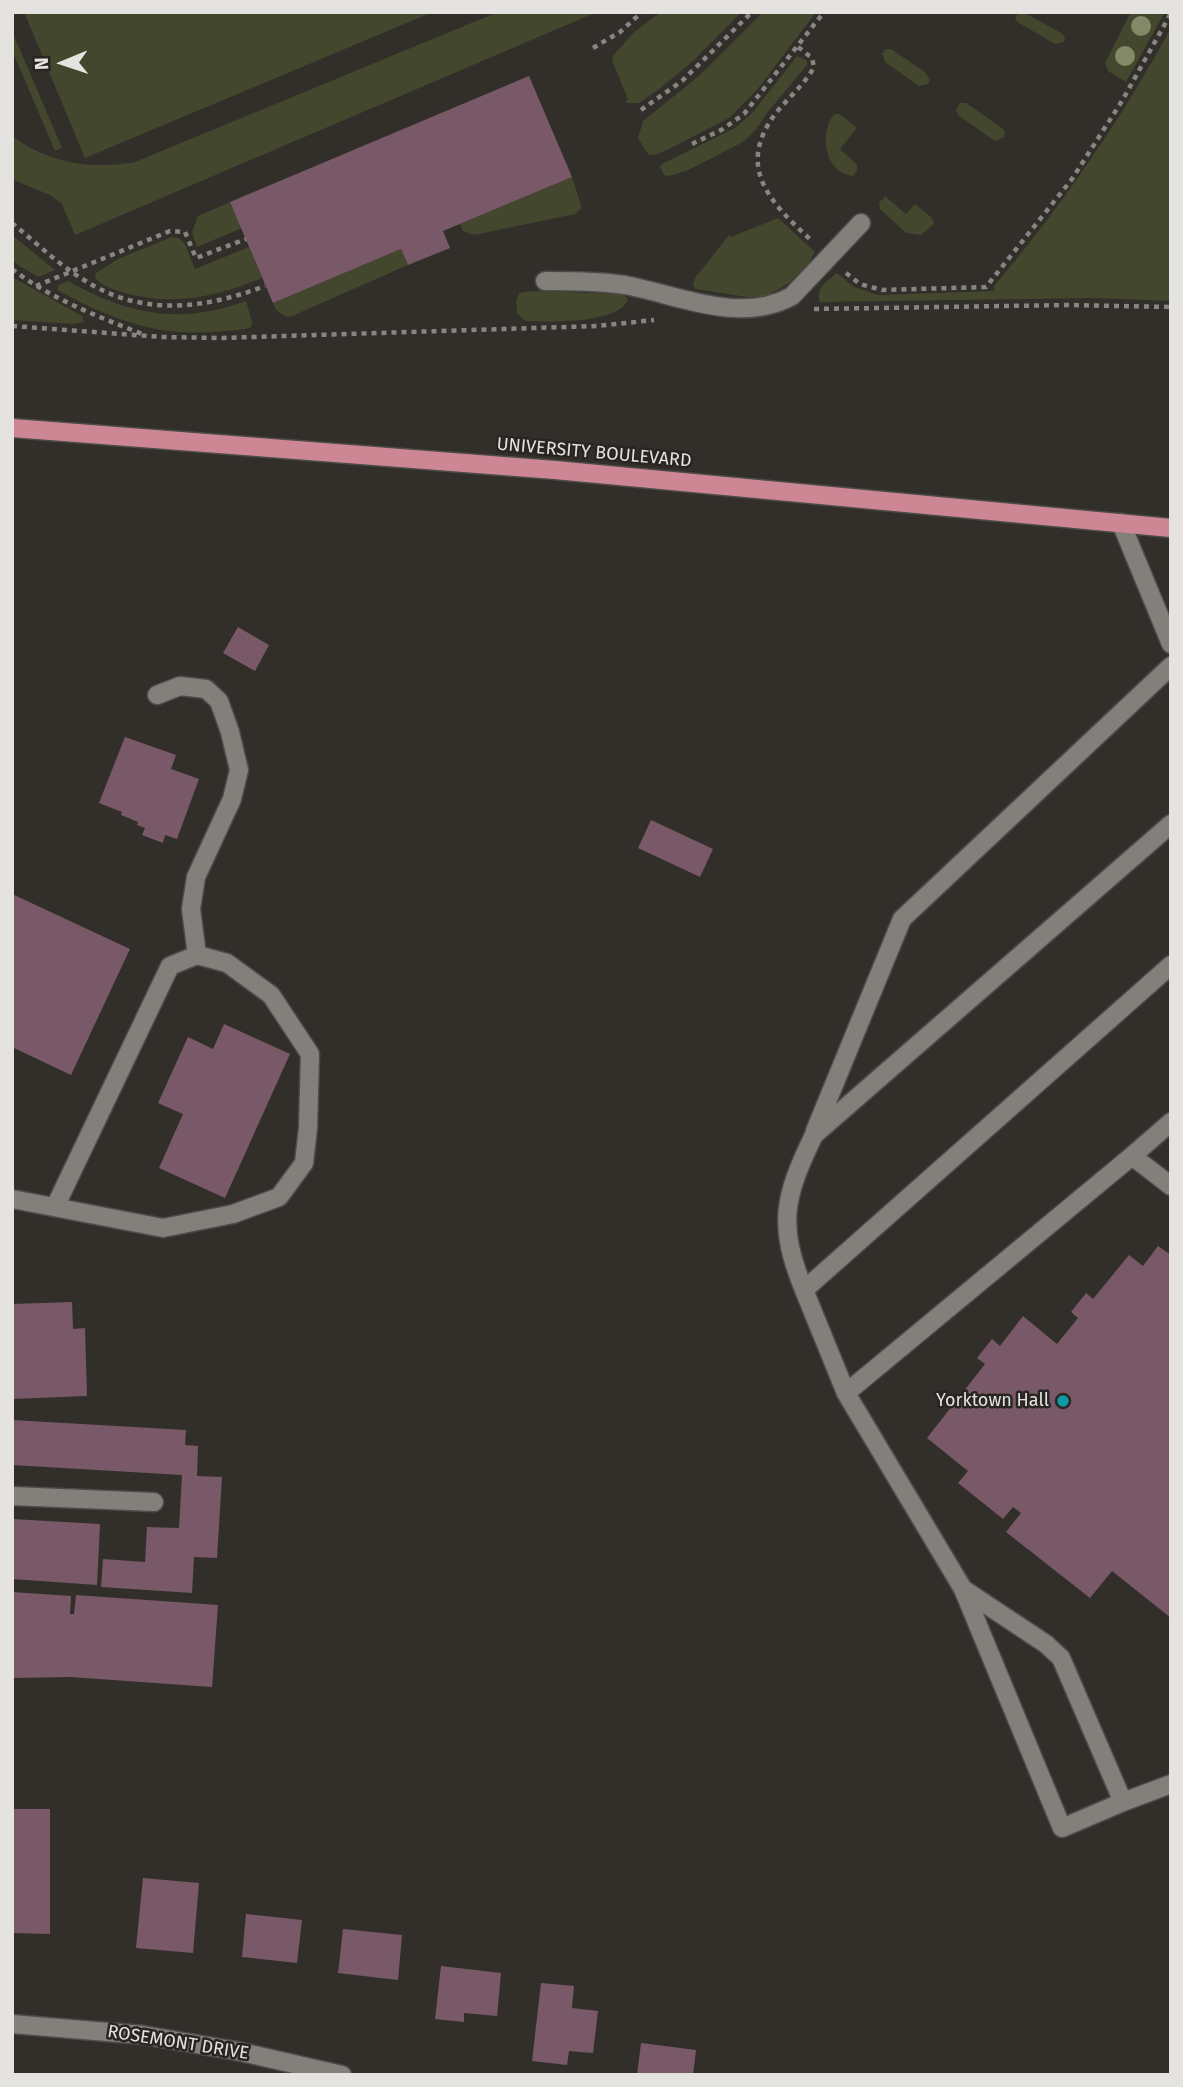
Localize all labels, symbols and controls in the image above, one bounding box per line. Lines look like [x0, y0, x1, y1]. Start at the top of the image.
north arrow [28, 28, 98, 98]
text: N [30, 57, 53, 70]
street label: UNIVERSITY BOULEVARD [496, 434, 692, 472]
place label: Yorktown Hall [936, 1390, 1049, 1412]
marker: Yorktown Hall [1055, 1393, 1071, 1409]
street label: ROSEMONT DRIVE [106, 2021, 250, 2065]

